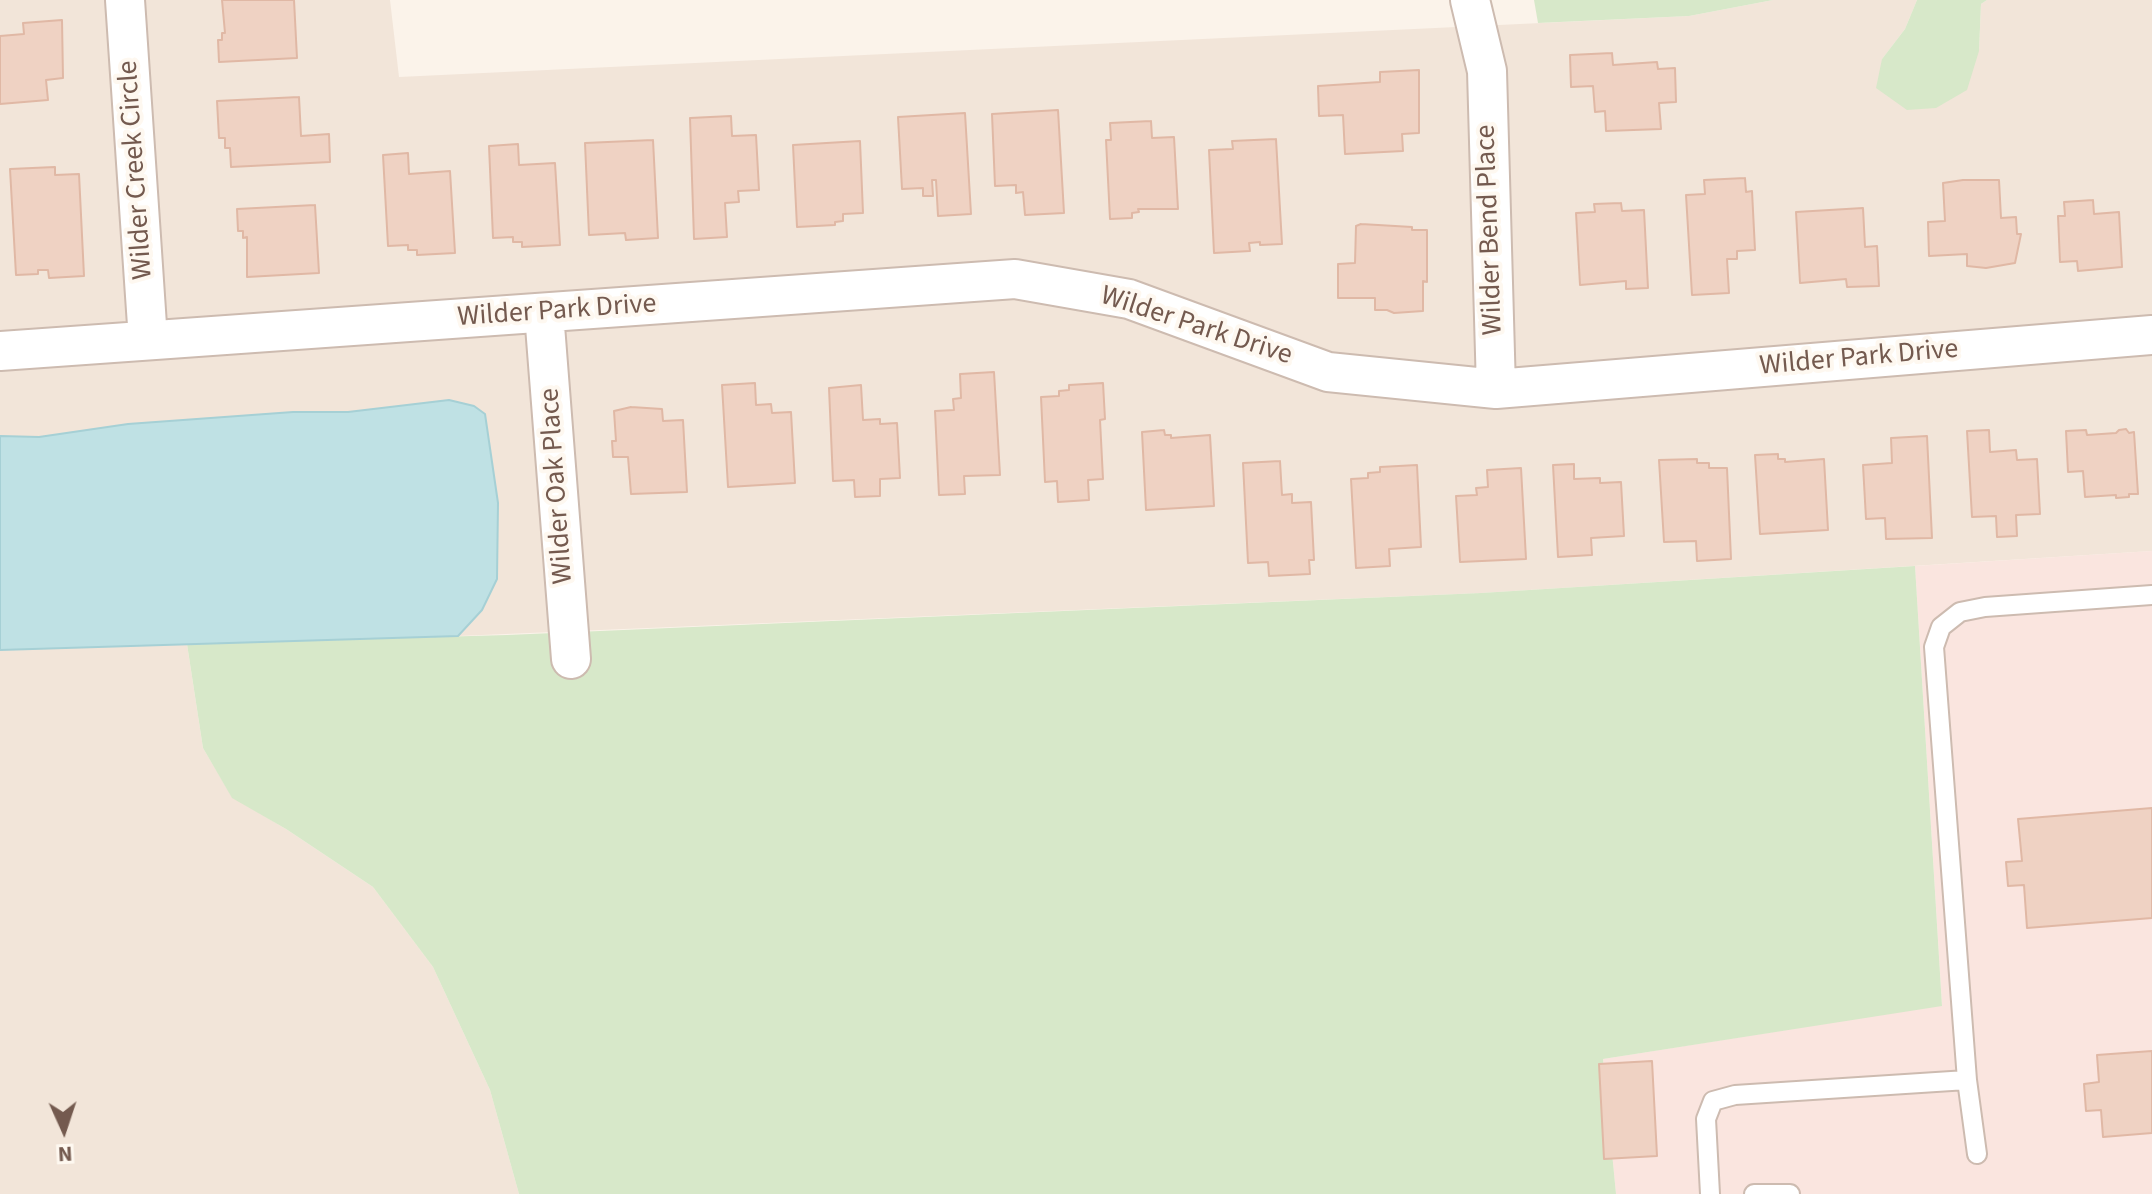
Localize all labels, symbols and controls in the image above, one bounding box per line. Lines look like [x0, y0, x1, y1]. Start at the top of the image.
street label: Wilder Creek Circle [113, 59, 161, 281]
street label: Wilder Bend Place [1471, 124, 1511, 336]
street label: Wilder Park Drive [1096, 280, 1296, 374]
street label: Wilder Park Drive [456, 288, 658, 336]
street label: Wilder Park Drive [1758, 334, 1960, 384]
street label: Wilder Oak Place [534, 387, 582, 585]
north arrow [24, 1090, 104, 1170]
text: N [57, 1138, 73, 1170]

